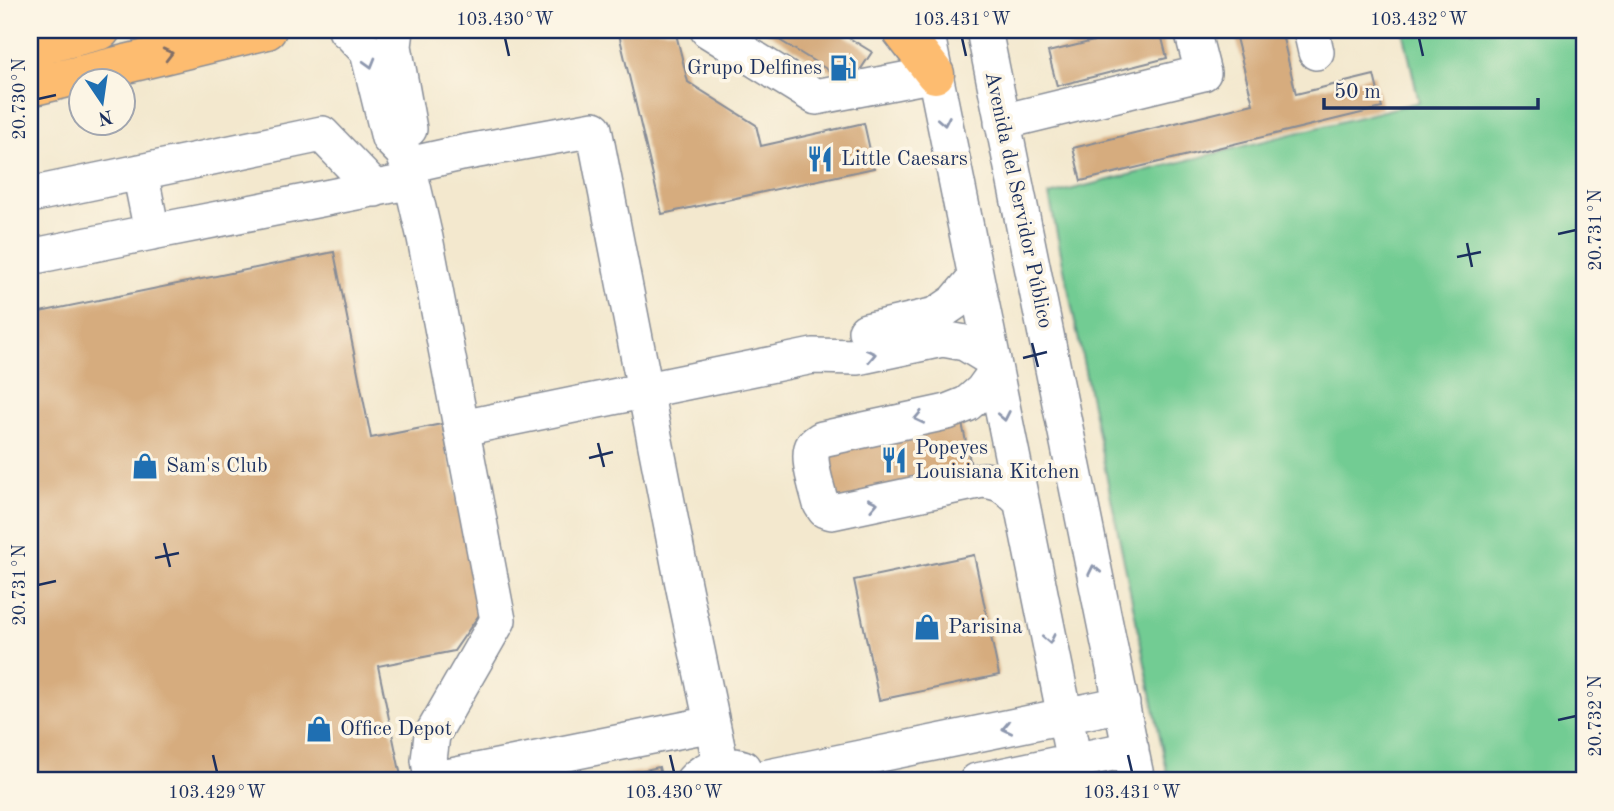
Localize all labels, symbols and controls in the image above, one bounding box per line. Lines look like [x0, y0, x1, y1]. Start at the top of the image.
text: 103.430°W [456, 11, 554, 29]
text: 103.431°W [913, 11, 1011, 29]
text: 103.432°W [1370, 11, 1468, 29]
one-way arrow [161, 48, 173, 62]
fuel station icon: Grupo Delfines [828, 53, 858, 83]
one-way arrow [362, 56, 377, 68]
text: 20.730°N [11, 58, 29, 140]
place label: Grupo Delfines [687, 58, 822, 79]
north arrow [66, 66, 136, 136]
scale bar [1324, 66, 1537, 110]
street label: Avenida del Servidor Público [980, 70, 1056, 330]
text: 50 m [1334, 82, 1381, 103]
text: N [96, 105, 114, 127]
one-way arrow [936, 115, 951, 127]
restaurant icon: Little Caesars [805, 144, 835, 174]
place label: Little Caesars [841, 149, 968, 170]
text: 20.731°N [1587, 189, 1605, 271]
one-way arrow [865, 348, 877, 363]
one-way arrow [913, 410, 925, 425]
one-way arrow [996, 410, 1011, 422]
place label: Popeyes Louisiana Kitchen [915, 438, 1080, 483]
restaurant icon: Popeyes Louisiana Kitchen [879, 445, 909, 475]
shop icon: Sam's Club [130, 451, 160, 481]
place label: Sam's Club [166, 456, 268, 477]
one-way arrow [867, 498, 879, 512]
text: 20.731°N [11, 544, 29, 626]
one-way arrow [1088, 564, 1103, 576]
shop icon: Parisina [912, 612, 942, 642]
place label: Parisina [948, 617, 1023, 638]
one-way arrow [1041, 633, 1056, 645]
text: 20.732°N [1587, 675, 1605, 757]
shop icon: Office Depot [304, 714, 334, 744]
place label: Office Depot [340, 719, 452, 740]
one-way arrow [1001, 720, 1013, 735]
text: 103.429°W [168, 784, 266, 802]
text: 103.430°W [625, 784, 723, 802]
text: 103.431°W [1083, 784, 1181, 802]

